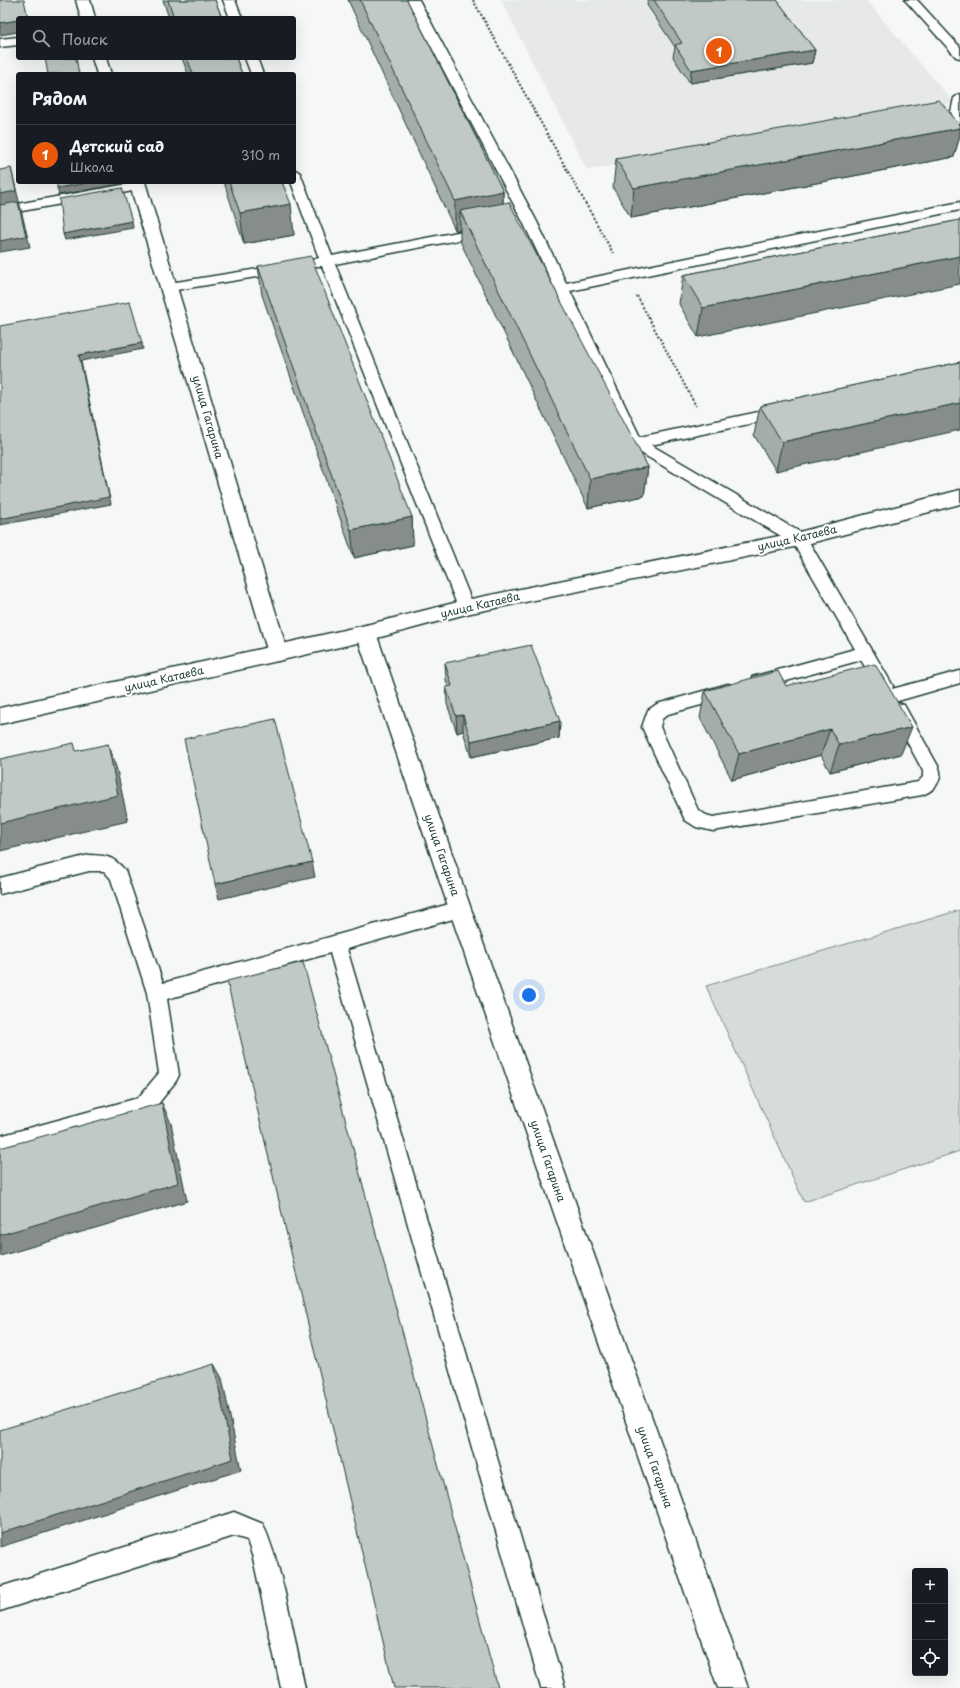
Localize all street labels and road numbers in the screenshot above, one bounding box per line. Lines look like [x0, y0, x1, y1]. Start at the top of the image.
street label: улица Гагарина [188, 373, 229, 461]
street label: улица Катаева [755, 520, 838, 555]
street label: улица Катаева [438, 587, 521, 622]
street label: улица Катаева [122, 661, 205, 696]
street label: улица Гагарина [420, 811, 465, 898]
street label: улица Гагарина [526, 1117, 571, 1204]
street label: улица Гагарина [633, 1423, 678, 1510]

